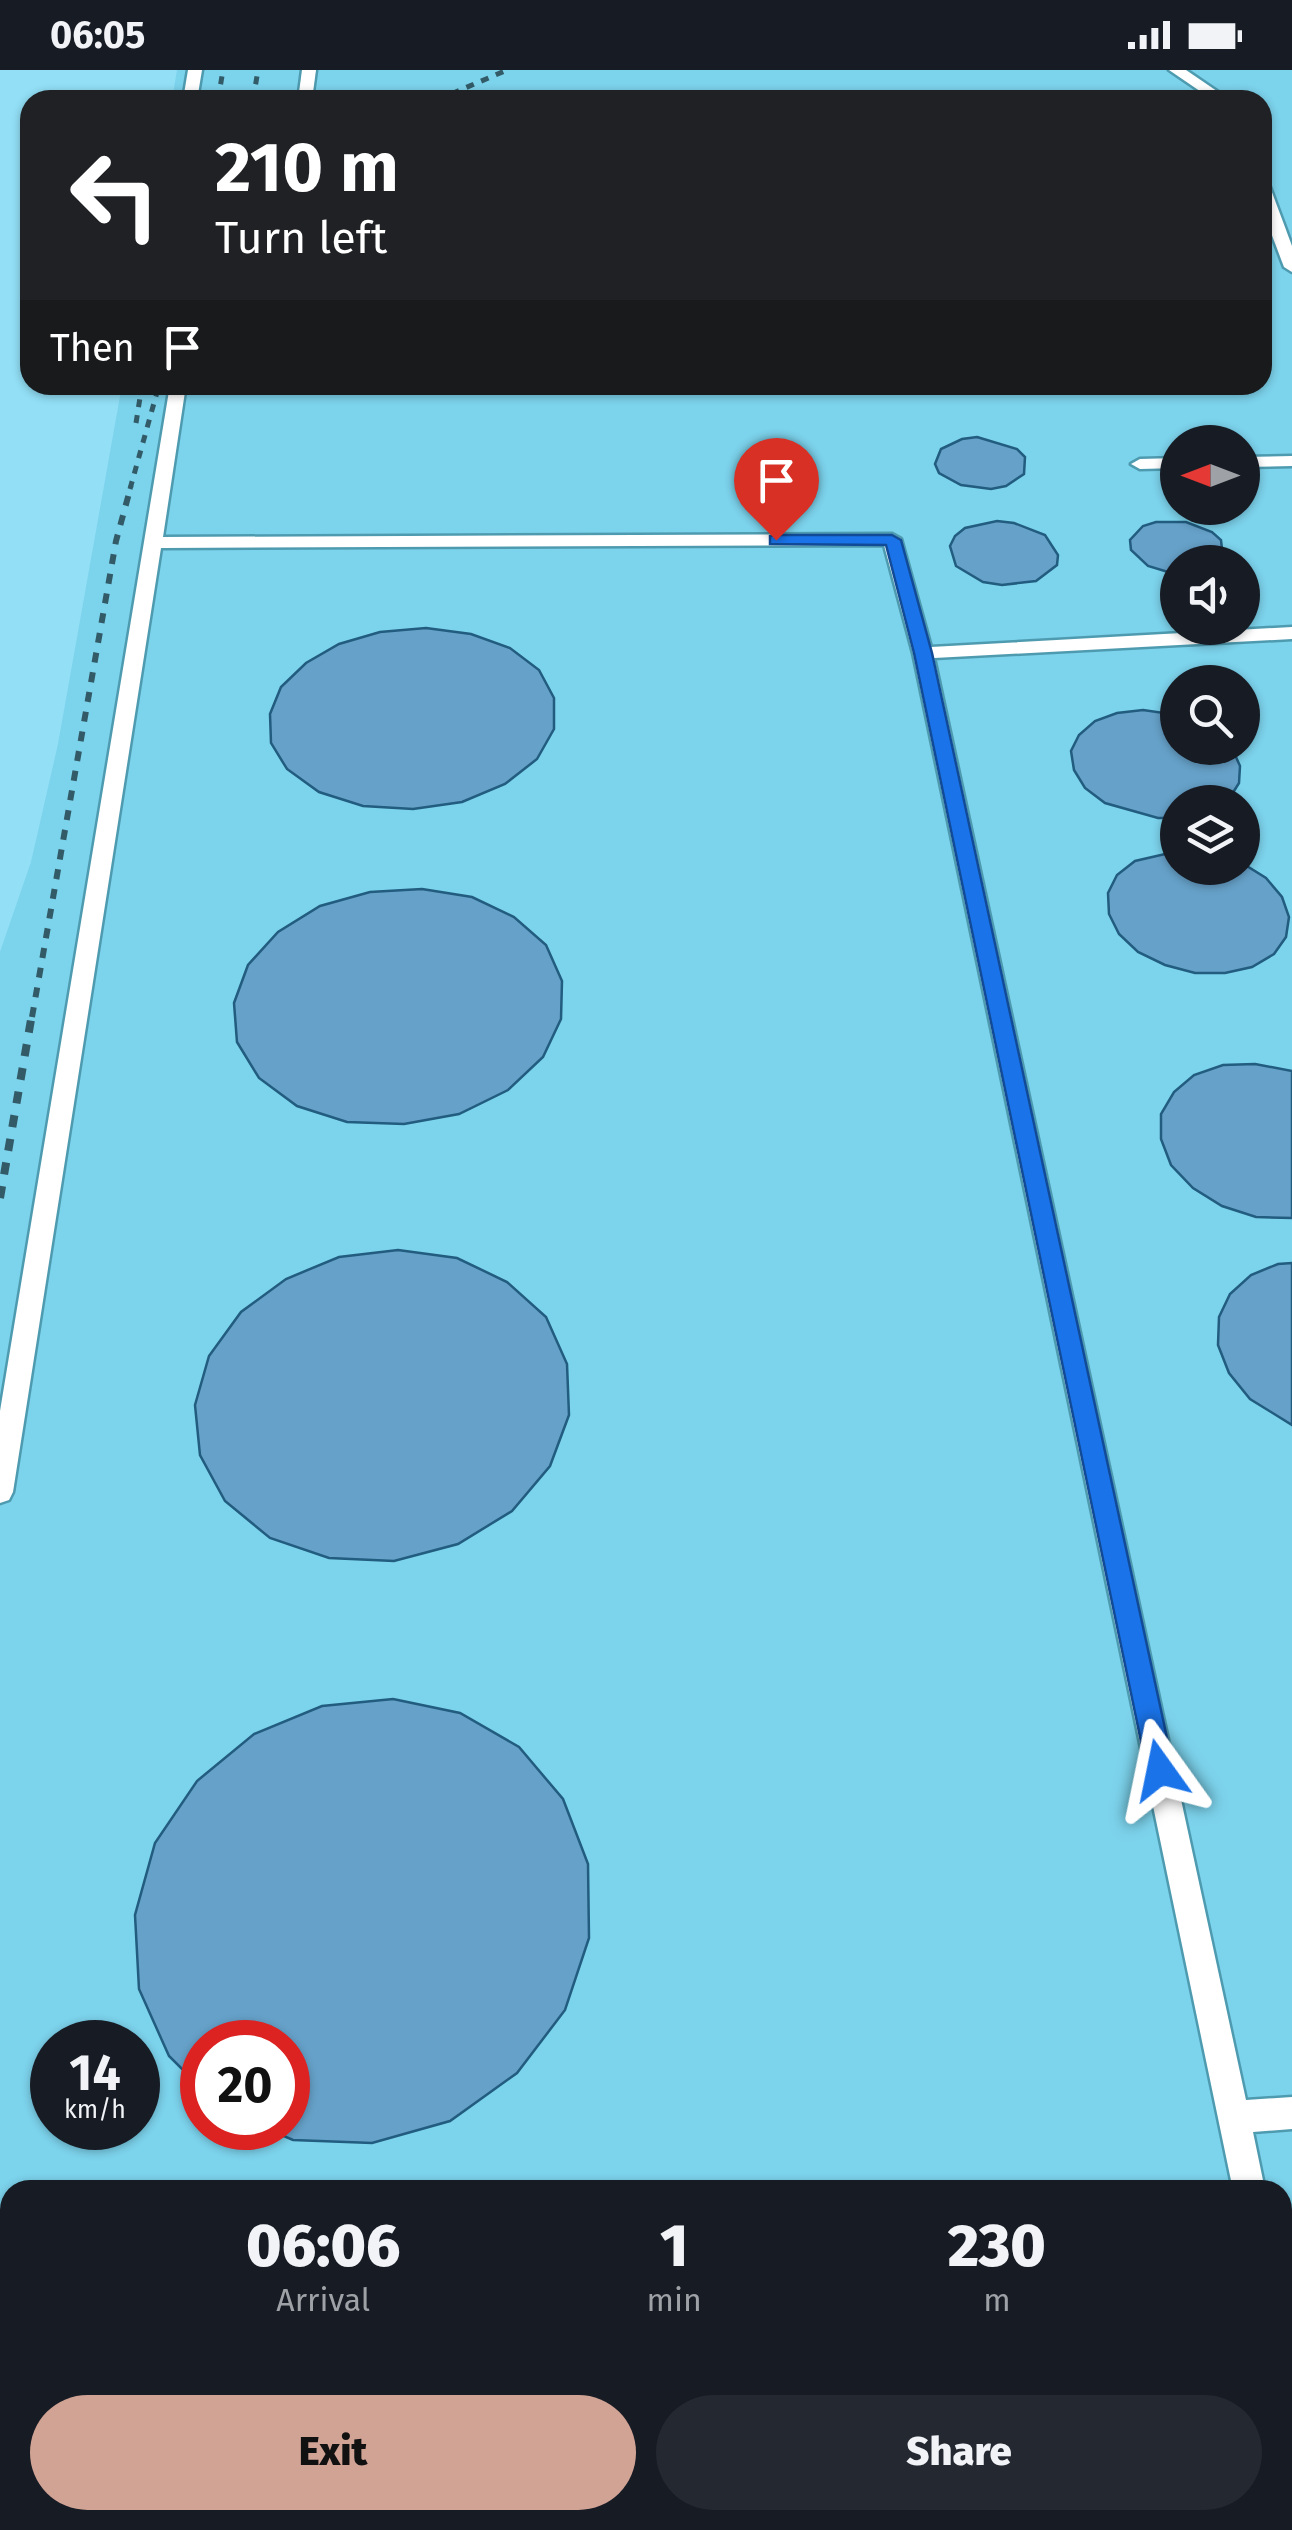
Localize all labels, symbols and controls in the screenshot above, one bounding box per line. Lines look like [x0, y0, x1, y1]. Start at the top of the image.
text: 06:05 [50, 12, 145, 58]
text: 210 m [215, 126, 399, 210]
icon: left [50, 130, 180, 260]
text: Turn left [215, 211, 387, 265]
icon: arrive [155, 320, 210, 375]
text: Then [50, 325, 135, 371]
north arrow [1160, 425, 1260, 525]
map controls [1160, 425, 1260, 885]
pin [734, 438, 819, 541]
icon: arrive [749, 453, 804, 508]
button: sound [1160, 545, 1260, 645]
button: search [1160, 665, 1260, 765]
button: layers [1160, 785, 1260, 885]
position arrow [1108, 1718, 1212, 1822]
speed limit sign: 20 [180, 2020, 310, 2150]
text: 14 [69, 2043, 121, 2103]
text: km/h [64, 2095, 126, 2125]
text: 06:06 [246, 2210, 400, 2282]
text: 1 [660, 2210, 688, 2282]
text: 230 [948, 2210, 1046, 2282]
text: Arrival [276, 2281, 370, 2319]
text: min [646, 2281, 702, 2319]
text: m [983, 2281, 1011, 2319]
button: Exit [30, 2395, 636, 2510]
button: Share [656, 2395, 1262, 2510]

